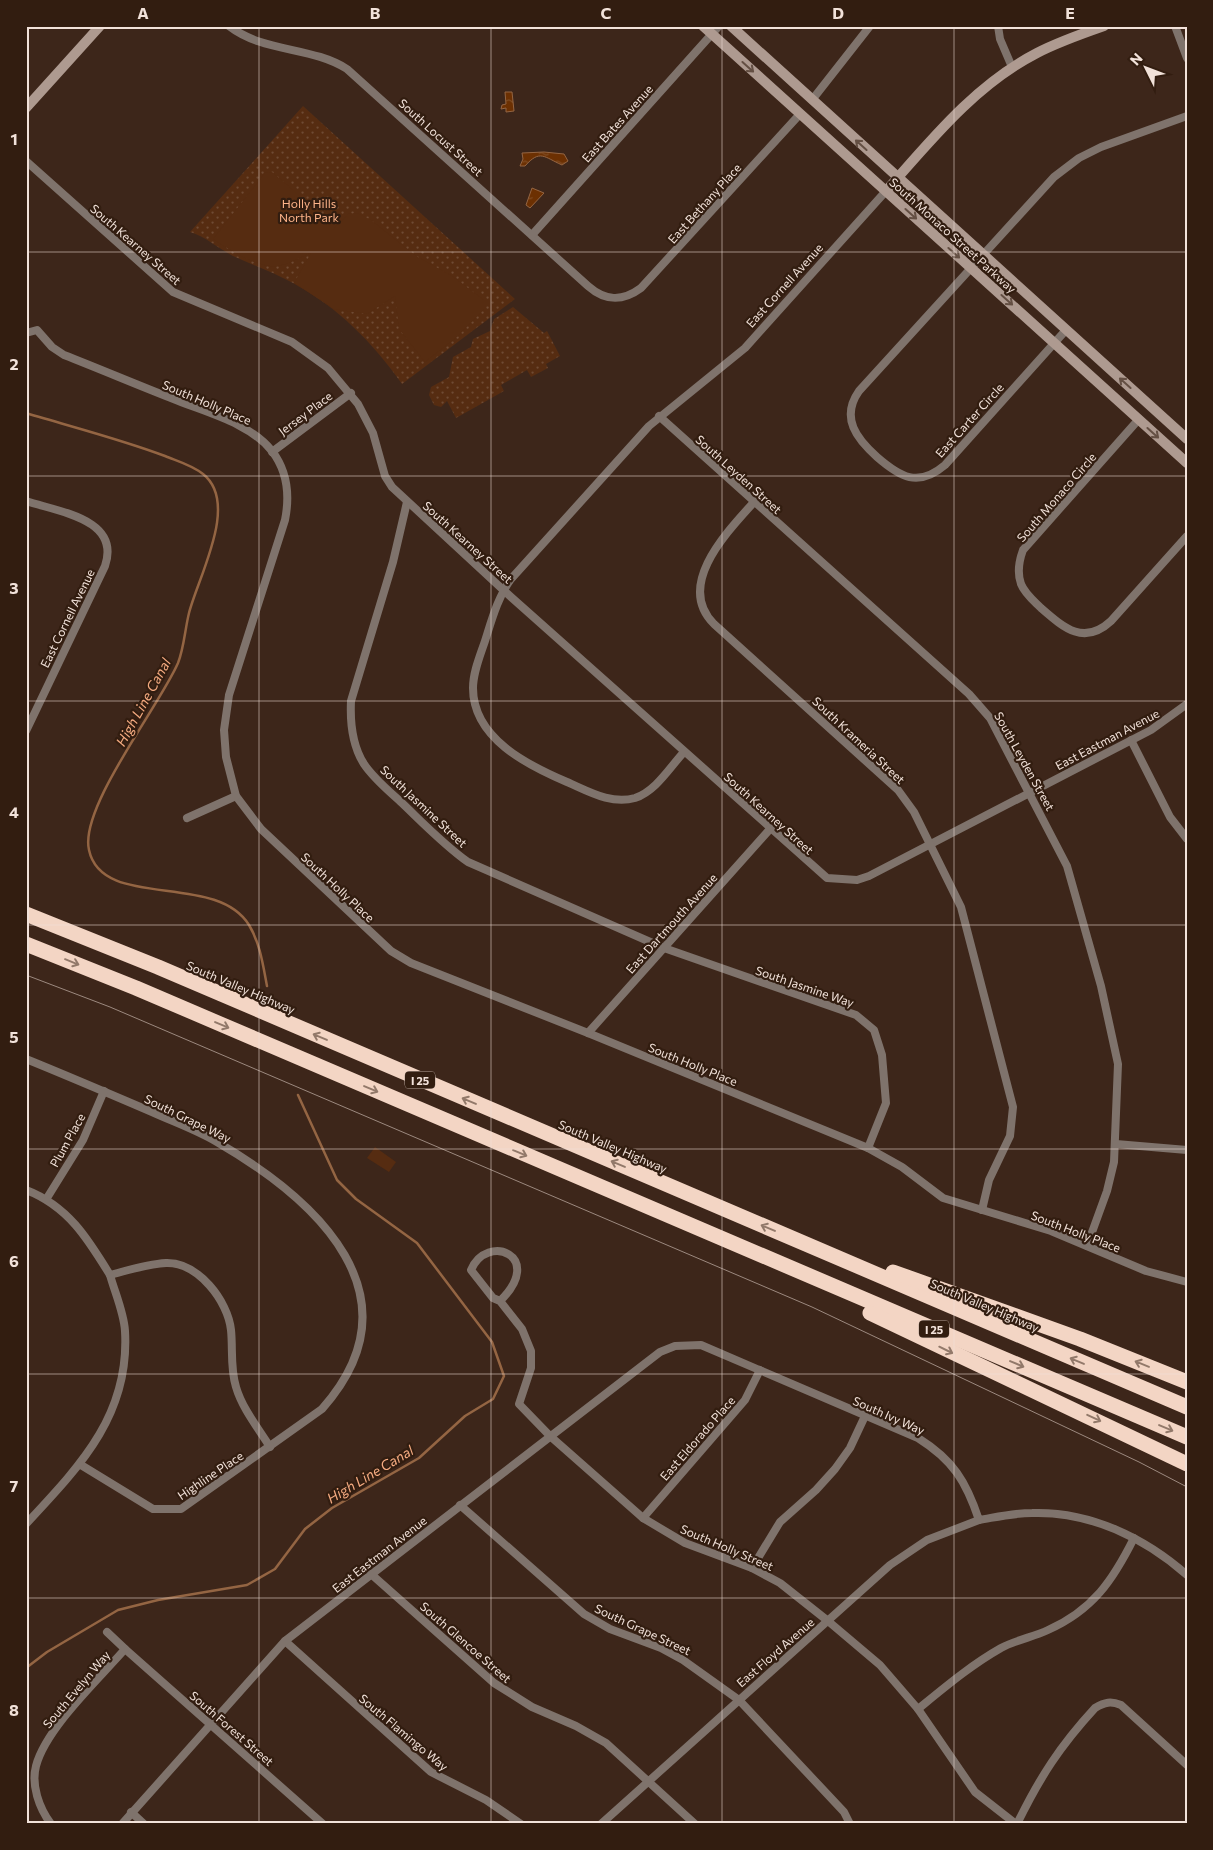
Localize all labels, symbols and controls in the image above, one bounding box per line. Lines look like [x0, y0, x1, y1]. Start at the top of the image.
text: A [137, 3, 149, 22]
text: B [370, 3, 381, 22]
text: C [601, 3, 612, 22]
text: D [832, 3, 844, 22]
text: E [1065, 3, 1075, 22]
north arrow [1120, 42, 1170, 92]
text: N [1126, 49, 1146, 69]
one-way arrow [742, 61, 755, 73]
street label: East Bates Avenue [579, 82, 655, 164]
street label: South Locust Street [396, 96, 486, 178]
text: 1 [10, 129, 18, 148]
one-way arrow [855, 139, 868, 151]
street label: East Bethany Place [665, 160, 743, 246]
street label: South Monaco Street Parkway [887, 174, 1019, 296]
park label: Holly Hills North Park [279, 196, 340, 224]
street label: South Kearney Street [88, 201, 184, 287]
one-way arrow [905, 208, 918, 220]
street label: East Cornell Avenue [743, 240, 825, 330]
one-way arrow [947, 247, 960, 259]
one-way arrow [1000, 295, 1013, 306]
text: 2 [9, 354, 19, 373]
street label: South Holly Place [161, 377, 253, 427]
one-way arrow [1118, 377, 1131, 389]
street label: East Carter Circle [932, 380, 1006, 460]
street label: Jersey Place [275, 388, 335, 439]
one-way arrow [1147, 427, 1160, 438]
street label: South Leyden Street [693, 432, 785, 516]
street label: South Monaco Circle [1014, 450, 1098, 544]
street label: South Kearney Street [420, 498, 516, 586]
street label: East Cornell Avenue [37, 566, 97, 670]
text: 3 [9, 578, 19, 597]
water label: High Line Canal [112, 655, 174, 749]
street label: South Krameria Street [810, 694, 908, 786]
street label: East Eastman Avenue [1053, 706, 1161, 772]
street label: South Leyden Street [992, 709, 1058, 813]
street label: South Jasmine Street [377, 762, 470, 851]
street label: South Kearney Street [721, 769, 817, 857]
text: 4 [9, 802, 19, 821]
street label: South Holly Place [299, 850, 377, 924]
street label: East Dartmouth Avenue [623, 870, 719, 976]
one-way arrow [64, 958, 79, 967]
street label: South Valley Highway [184, 958, 298, 1016]
street label: South Jasmine Way [754, 963, 856, 1010]
one-way arrow [214, 1020, 229, 1030]
text: 5 [9, 1027, 19, 1046]
one-way arrow [313, 1031, 328, 1041]
street label: South Holly Place [646, 1040, 740, 1088]
road number: I 25 [405, 1072, 435, 1088]
one-way arrow [363, 1084, 378, 1094]
street label: South Grape Way [142, 1091, 234, 1145]
one-way arrow [462, 1095, 477, 1105]
street label: Plum Place [47, 1111, 87, 1169]
street label: South Valley Highway [556, 1117, 670, 1175]
one-way arrow [512, 1148, 527, 1158]
one-way arrow [611, 1159, 626, 1168]
street label: South Holly Place [1029, 1207, 1123, 1255]
one-way arrow [761, 1223, 776, 1233]
text: 6 [9, 1251, 19, 1270]
street label: South Valley Highway [928, 1276, 1042, 1334]
road number: I 25 [919, 1320, 949, 1338]
one-way arrow [939, 1345, 954, 1355]
one-way arrow [1070, 1355, 1085, 1364]
one-way arrow [1134, 1359, 1149, 1368]
one-way arrow [1009, 1360, 1024, 1369]
street label: East Eldorado Place [657, 1393, 737, 1483]
street label: South Ivy Way [851, 1393, 927, 1437]
one-way arrow [1086, 1414, 1101, 1424]
one-way arrow [1158, 1424, 1173, 1433]
water label: High Line Canal [324, 1441, 417, 1506]
street label: Highline Place [174, 1448, 246, 1502]
text: 7 [10, 1476, 19, 1495]
street label: East Eastman Avenue [329, 1513, 429, 1595]
street label: South Holly Street [678, 1521, 776, 1573]
street label: South Glencoe Street [418, 1599, 514, 1685]
street label: South Grape Street [593, 1601, 693, 1657]
street label: East Floyd Avenue [733, 1614, 817, 1690]
street label: South Evelyn Way [40, 1647, 112, 1731]
street label: South Forest Street [187, 1688, 277, 1768]
street label: South Flamingo Way [357, 1691, 451, 1773]
text: 8 [9, 1700, 19, 1719]

